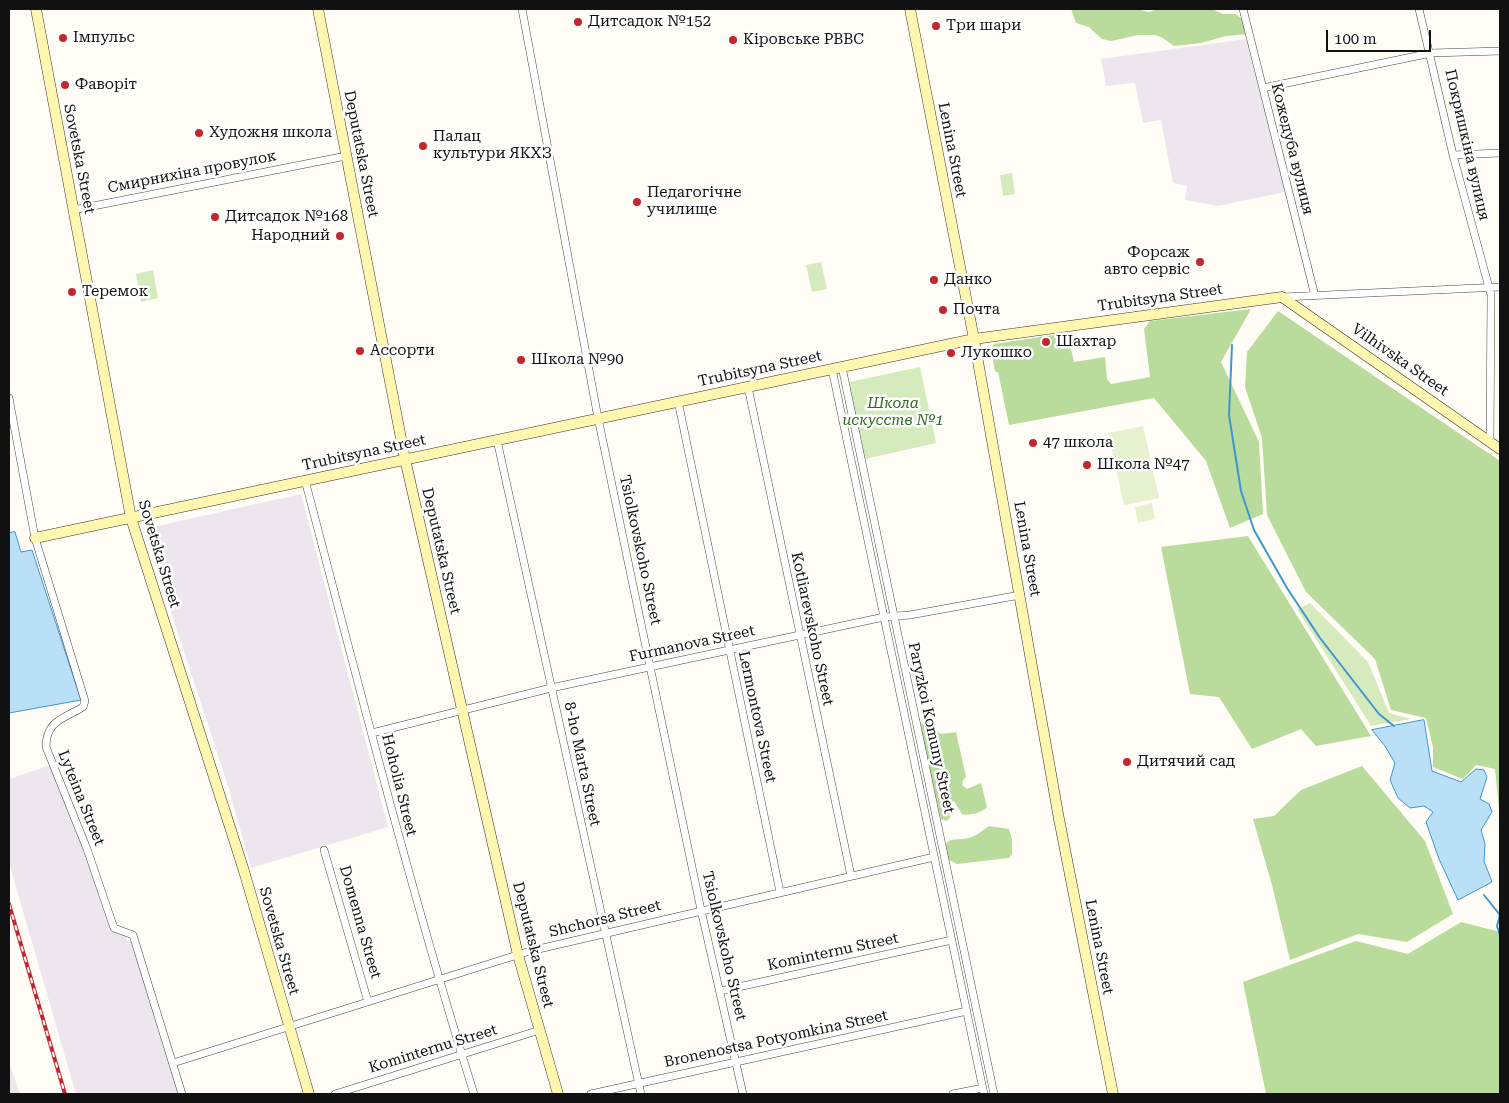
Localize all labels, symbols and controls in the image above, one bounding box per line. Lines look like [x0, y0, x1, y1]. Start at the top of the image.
place label: Дитсадок №152 [588, 13, 711, 31]
marker: Дитсадок №152 [572, 16, 584, 28]
place label: Три шари [946, 17, 1021, 35]
marker: Три шари [930, 20, 942, 32]
scale bar [1329, 20, 1434, 52]
place label: Імпульс [73, 29, 135, 47]
text: 100 m [1334, 30, 1377, 48]
place label: Кіровське РВВС [743, 31, 864, 49]
marker: Імпульс [57, 32, 69, 44]
marker: Кіровське РВВС [727, 34, 739, 46]
street label: Покришкіна вулиця [1441, 68, 1493, 222]
place label: Фаворіт [75, 76, 137, 94]
marker: Фаворіт [59, 79, 71, 91]
street label: Кожедуба вулиця [1267, 81, 1317, 217]
street label: Deputatska Street [340, 89, 382, 219]
street label: Lenina Street [934, 101, 970, 199]
street label: Sovetska Street [60, 102, 98, 216]
place label: Художня школа [209, 124, 332, 142]
marker: Художня школа [193, 127, 205, 139]
place label: Палац культури ЯКХЗ [433, 128, 552, 163]
marker: Палац культури ЯКХЗ [417, 140, 429, 152]
street label: Смирнихіна провулок [106, 147, 278, 197]
place label: Педагогічне училище [647, 184, 741, 219]
marker: Педагогічне училище [631, 196, 643, 208]
place label: Дитсадок №168 [225, 208, 348, 226]
marker: Дитсадок №168 [209, 211, 221, 223]
place label: Народний [251, 227, 330, 245]
marker: Народний [334, 230, 346, 242]
place label: Форсаж авто сервіс [1104, 244, 1190, 279]
marker: Форсаж авто сервіс [1194, 256, 1206, 268]
place label: Данко [944, 271, 992, 289]
marker: Данко [928, 274, 940, 286]
street label: Trubitsyna Street [1096, 280, 1224, 316]
place label: Теремок [82, 283, 148, 301]
marker: Теремок [66, 286, 78, 298]
place label: Почта [953, 301, 1000, 319]
marker: Почта [937, 304, 949, 316]
street label: Vilhivska Street [1348, 320, 1452, 400]
place label: Шахтар [1056, 333, 1116, 351]
marker: Шахтар [1040, 336, 1052, 348]
place label: Ассорти [370, 342, 435, 360]
place label: Лукошко [961, 344, 1032, 362]
marker: Ассорти [354, 345, 366, 357]
street label: Trubitsyna Street [697, 347, 823, 391]
marker: Лукошко [945, 347, 957, 359]
place label: Школа №90 [531, 351, 624, 369]
marker: Школа №90 [515, 354, 527, 366]
park label: Школа искусств №1 [842, 395, 944, 430]
street label: Trubitsyna Street [301, 431, 427, 475]
place label: 47 школа [1043, 434, 1113, 452]
marker: 47 школа [1027, 437, 1039, 449]
place label: Школа №47 [1097, 456, 1190, 474]
marker: Школа №47 [1081, 459, 1093, 471]
street label: Tsiolkovskoho Street [615, 473, 665, 627]
street label: Deputatska Street [418, 486, 464, 616]
street label: Sovetska Street [134, 498, 184, 610]
street label: Lenina Street [1010, 500, 1044, 598]
street label: Kotliarevskoho Street [787, 550, 837, 708]
street label: Furmanova Street [627, 622, 757, 666]
street label: Paryzkoi Komuny Street [904, 641, 958, 815]
street label: Lermontova Street [734, 650, 780, 784]
street label: 8-ho Marta Street [560, 700, 604, 828]
street label: Hoholia Street [378, 732, 420, 838]
street label: Lyteina Street [54, 748, 108, 848]
place label: Дитячий сад [1137, 753, 1235, 771]
marker: Дитячий сад [1121, 756, 1133, 768]
street label: Domenna Street [335, 863, 385, 981]
street label: Tsiolkovskoho Street [698, 870, 750, 1022]
street label: Deputatska Street [509, 880, 557, 1010]
street label: Sovetska Street [255, 885, 303, 997]
street label: Shchorsa Street [547, 896, 663, 942]
street label: Lenina Street [1081, 898, 1117, 996]
street label: Kominternu Street [766, 929, 900, 975]
street label: Bronenostsa Potyomkina Street [663, 1006, 889, 1072]
street label: Kominternu Street [367, 1021, 499, 1077]

